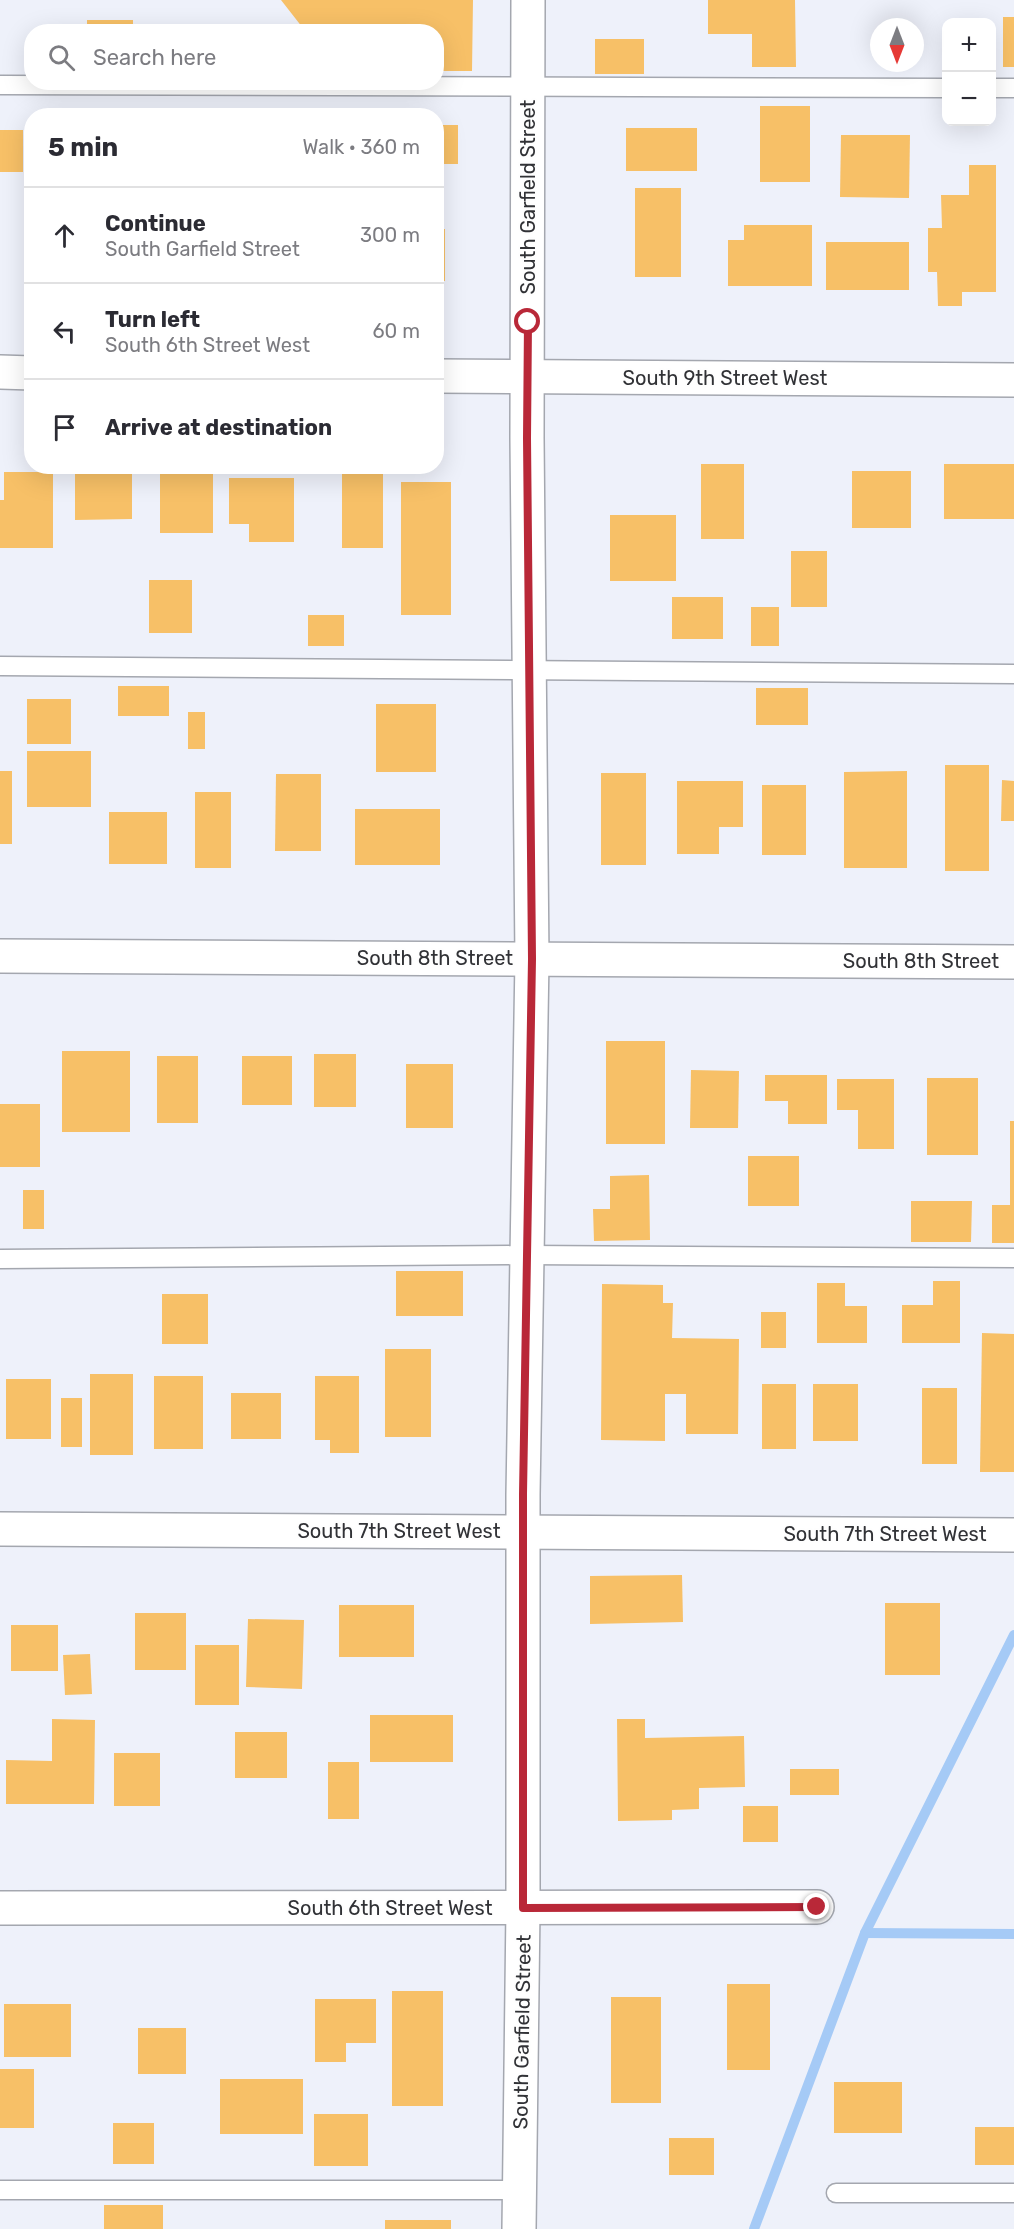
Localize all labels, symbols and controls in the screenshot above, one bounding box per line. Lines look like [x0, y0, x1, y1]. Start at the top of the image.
north arrow [870, 18, 924, 72]
map controls [942, 18, 996, 126]
button: + [942, 18, 996, 72]
search box [24, 24, 444, 90]
icon: search [45, 41, 78, 74]
text: Search here [93, 44, 216, 71]
button: − [942, 72, 996, 126]
street label: South Garfield Street [516, 99, 540, 294]
text: 5 min [48, 132, 118, 163]
text: Walk · 360 m [303, 135, 420, 159]
text: Continue [105, 210, 206, 237]
icon: ahead [48, 219, 81, 252]
text: 300 m [360, 223, 420, 247]
text: South Garfield Street [105, 237, 300, 261]
text: Turn left [105, 306, 200, 333]
route start [514, 308, 540, 334]
icon: left [48, 315, 81, 348]
text: 60 m [373, 319, 420, 343]
text: South 6th Street West [105, 333, 310, 357]
street label: South 9th Street West [623, 366, 828, 390]
icon: arrive [48, 411, 81, 444]
text: Arrive at destination [105, 414, 332, 441]
street label: South 8th Street [357, 946, 513, 970]
street label: South 8th Street [843, 949, 999, 973]
street label: South 7th Street West [297, 1519, 501, 1543]
street label: South 7th Street West [783, 1522, 987, 1546]
route end [803, 1893, 829, 1919]
street label: South 6th Street West [287, 1896, 493, 1920]
street label: South Garfield Street [508, 1934, 536, 2130]

